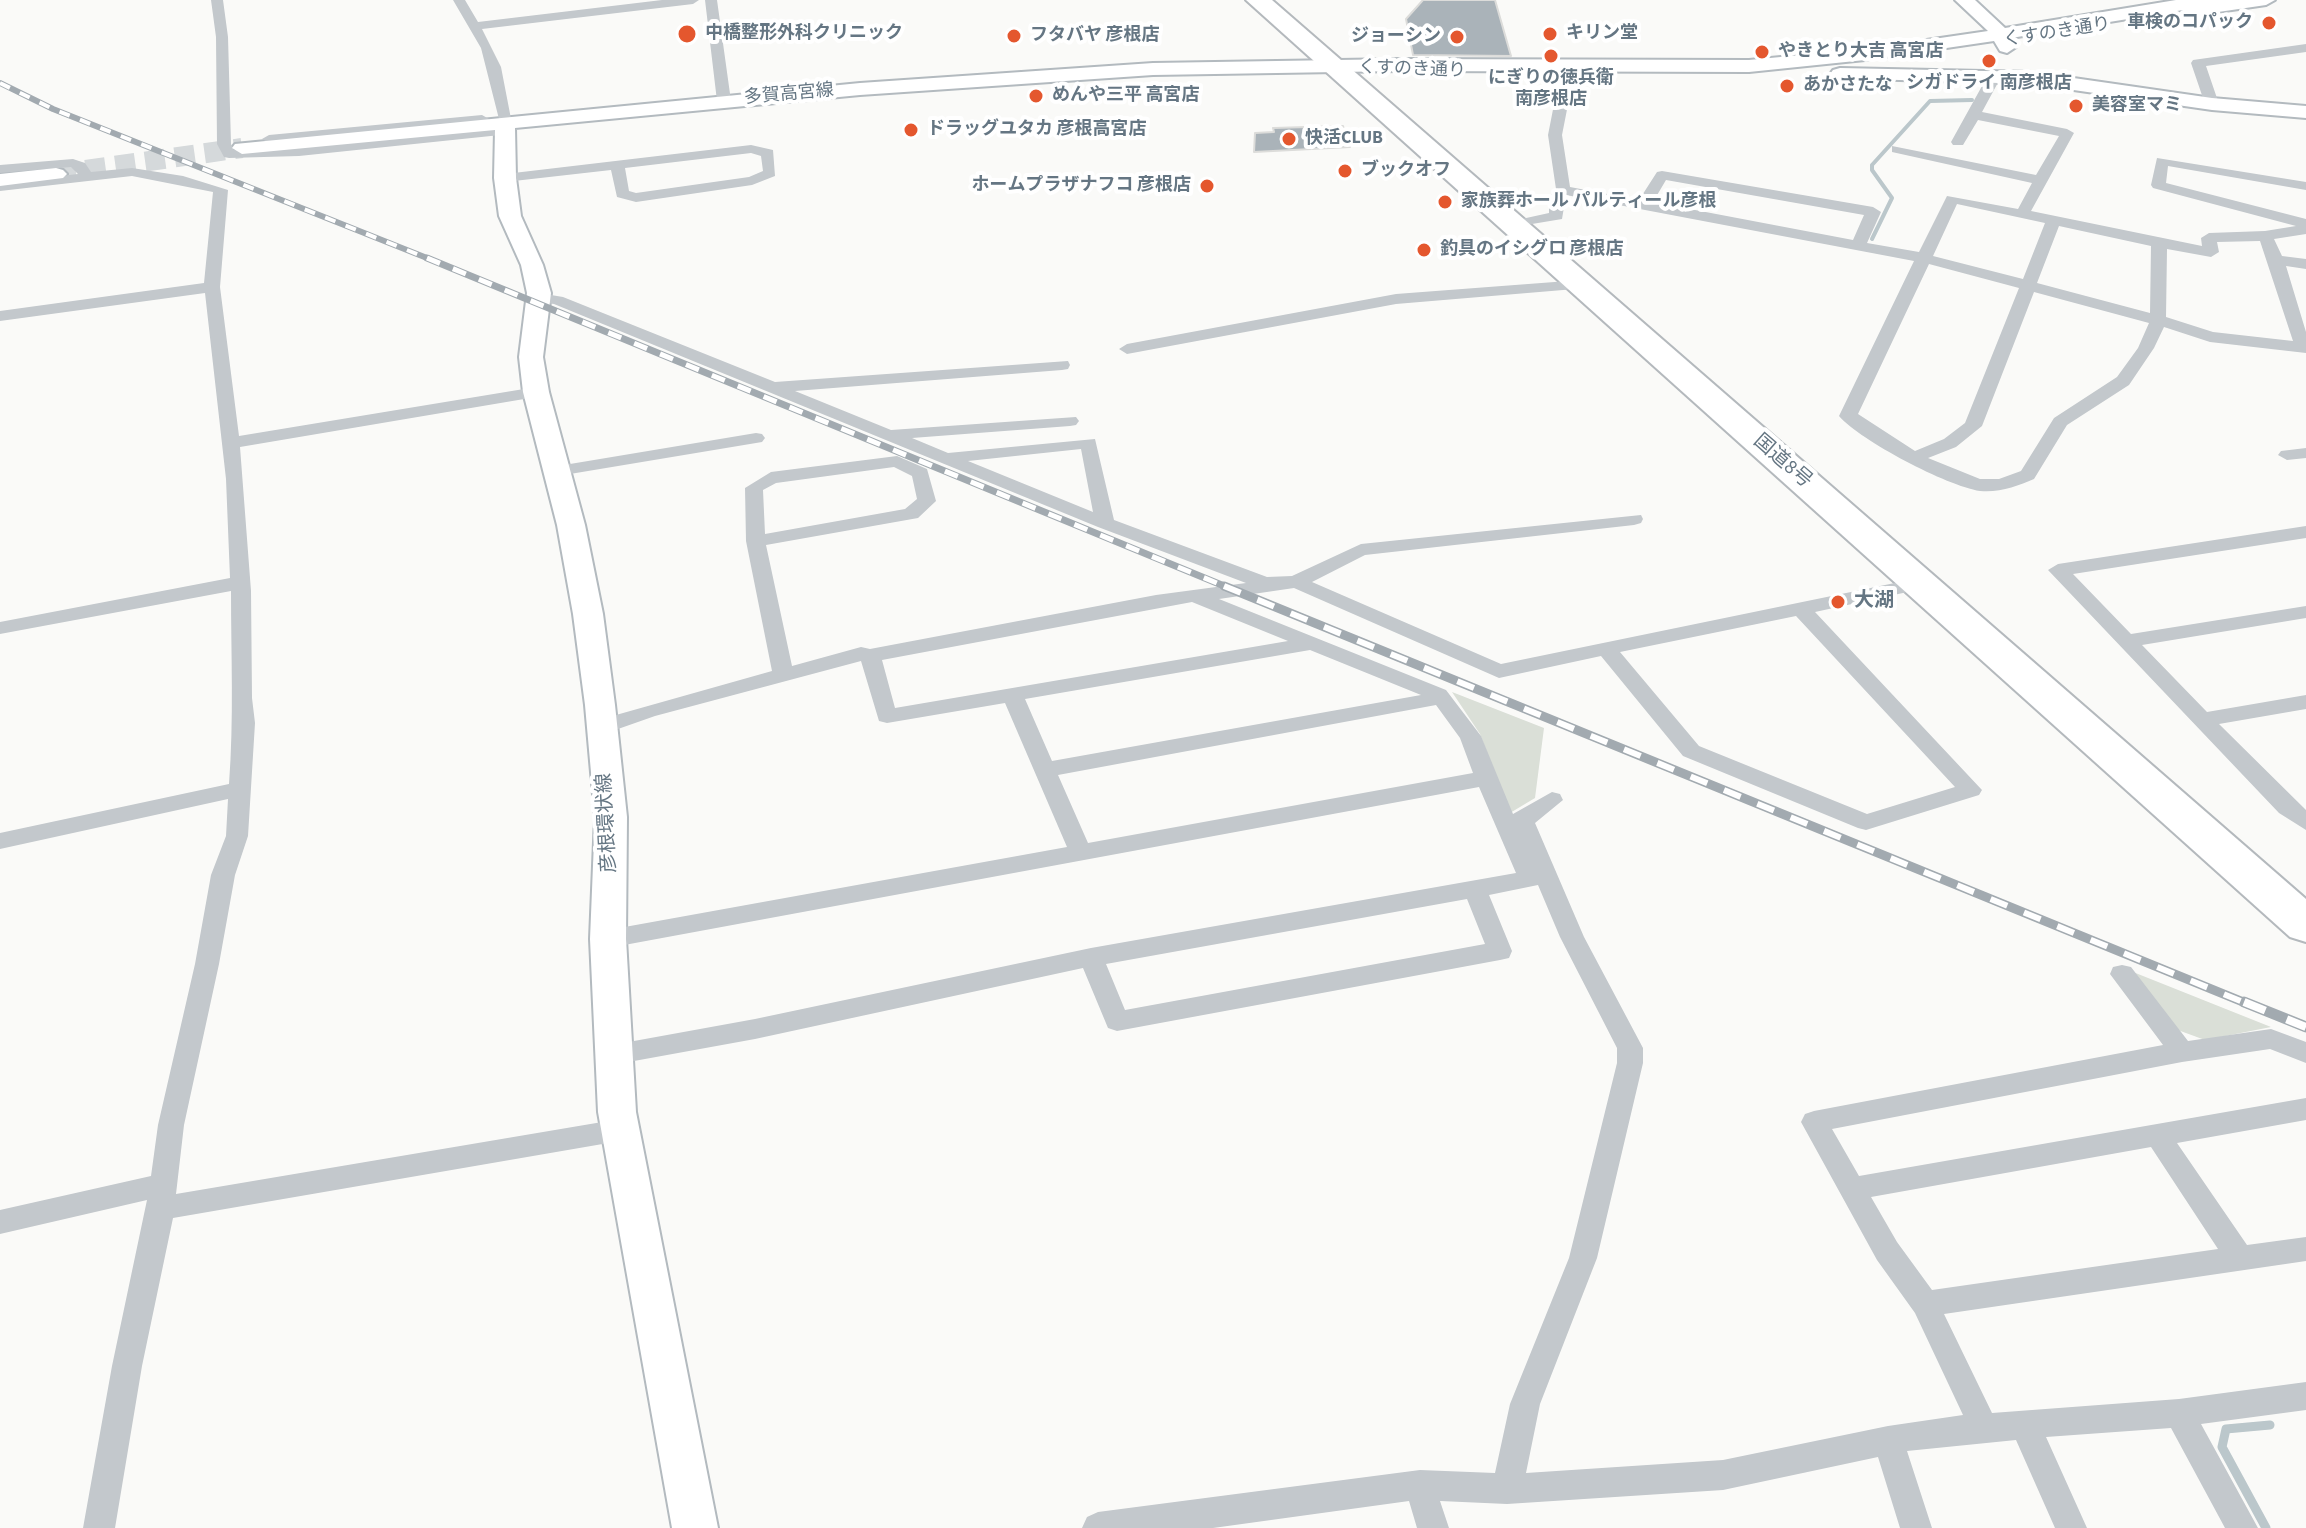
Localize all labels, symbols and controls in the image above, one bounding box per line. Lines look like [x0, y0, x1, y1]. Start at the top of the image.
place label: 車検のコパック [2127, 12, 2253, 34]
street label: くすのき通り [2002, 14, 2112, 52]
marker: 車検のコパック [2260, 14, 2278, 32]
marker: 中橋整形外科クリニック [676, 23, 698, 45]
place label: 中橋整形外科クリニック [705, 23, 903, 45]
place label: キリン堂 [1566, 23, 1638, 45]
place label: フタバヤ 彦根店 [1030, 25, 1160, 47]
marker: キリン堂 [1541, 25, 1559, 43]
place label: ジョーシン [1351, 26, 1441, 48]
marker: フタバヤ 彦根店 [1005, 27, 1023, 45]
marker: ジョーシン [1448, 28, 1466, 46]
place label: やきとり大吉 高宮店 [1778, 41, 1944, 63]
marker: やきとり大吉 高宮店 [1753, 43, 1771, 61]
marker: にぎりの徳兵衛 南彦根店 [1542, 47, 1560, 65]
marker: シガドライ 南彦根店 [1980, 52, 1998, 70]
street label: くすのき通り [1358, 57, 1466, 83]
place label: にぎりの徳兵衛 南彦根店 [1488, 68, 1614, 110]
place label: シガドライ 南彦根店 [1906, 73, 2072, 95]
place label: あかさたな [1803, 75, 1893, 97]
marker: あかさたな [1778, 77, 1796, 95]
street label: 多賀高宮線 [743, 80, 835, 110]
place label: めんや三平 高宮店 [1052, 85, 1200, 107]
marker: めんや三平 高宮店 [1027, 87, 1045, 105]
place label: 美容室マミ [2092, 95, 2182, 117]
marker: 美容室マミ [2067, 97, 2085, 115]
place label: ドラッグユタカ 彦根高宮店 [927, 119, 1147, 141]
marker: ドラッグユタカ 彦根高宮店 [902, 121, 920, 139]
place label: 快活CLUB [1305, 128, 1383, 150]
marker: 快活CLUB [1280, 130, 1298, 148]
place label: ブックオフ [1361, 160, 1451, 182]
marker: ブックオフ [1336, 162, 1354, 180]
place label: ホームプラザナフコ 彦根店 [971, 175, 1191, 197]
marker: ホームプラザナフコ 彦根店 [1198, 177, 1216, 195]
place label: 家族葬ホール パルティール彦根 [1461, 191, 1717, 213]
marker: 家族葬ホール パルティール彦根 [1436, 193, 1454, 211]
place label: 釣具のイシグロ 彦根店 [1440, 239, 1624, 261]
marker: 釣具のイシグロ 彦根店 [1415, 241, 1433, 259]
street label: 国道8号 [1748, 430, 1816, 494]
place label: 大湖 [1854, 590, 1894, 614]
marker: 大湖 [1829, 593, 1847, 611]
street label: 彦根環状線 [593, 772, 623, 874]

